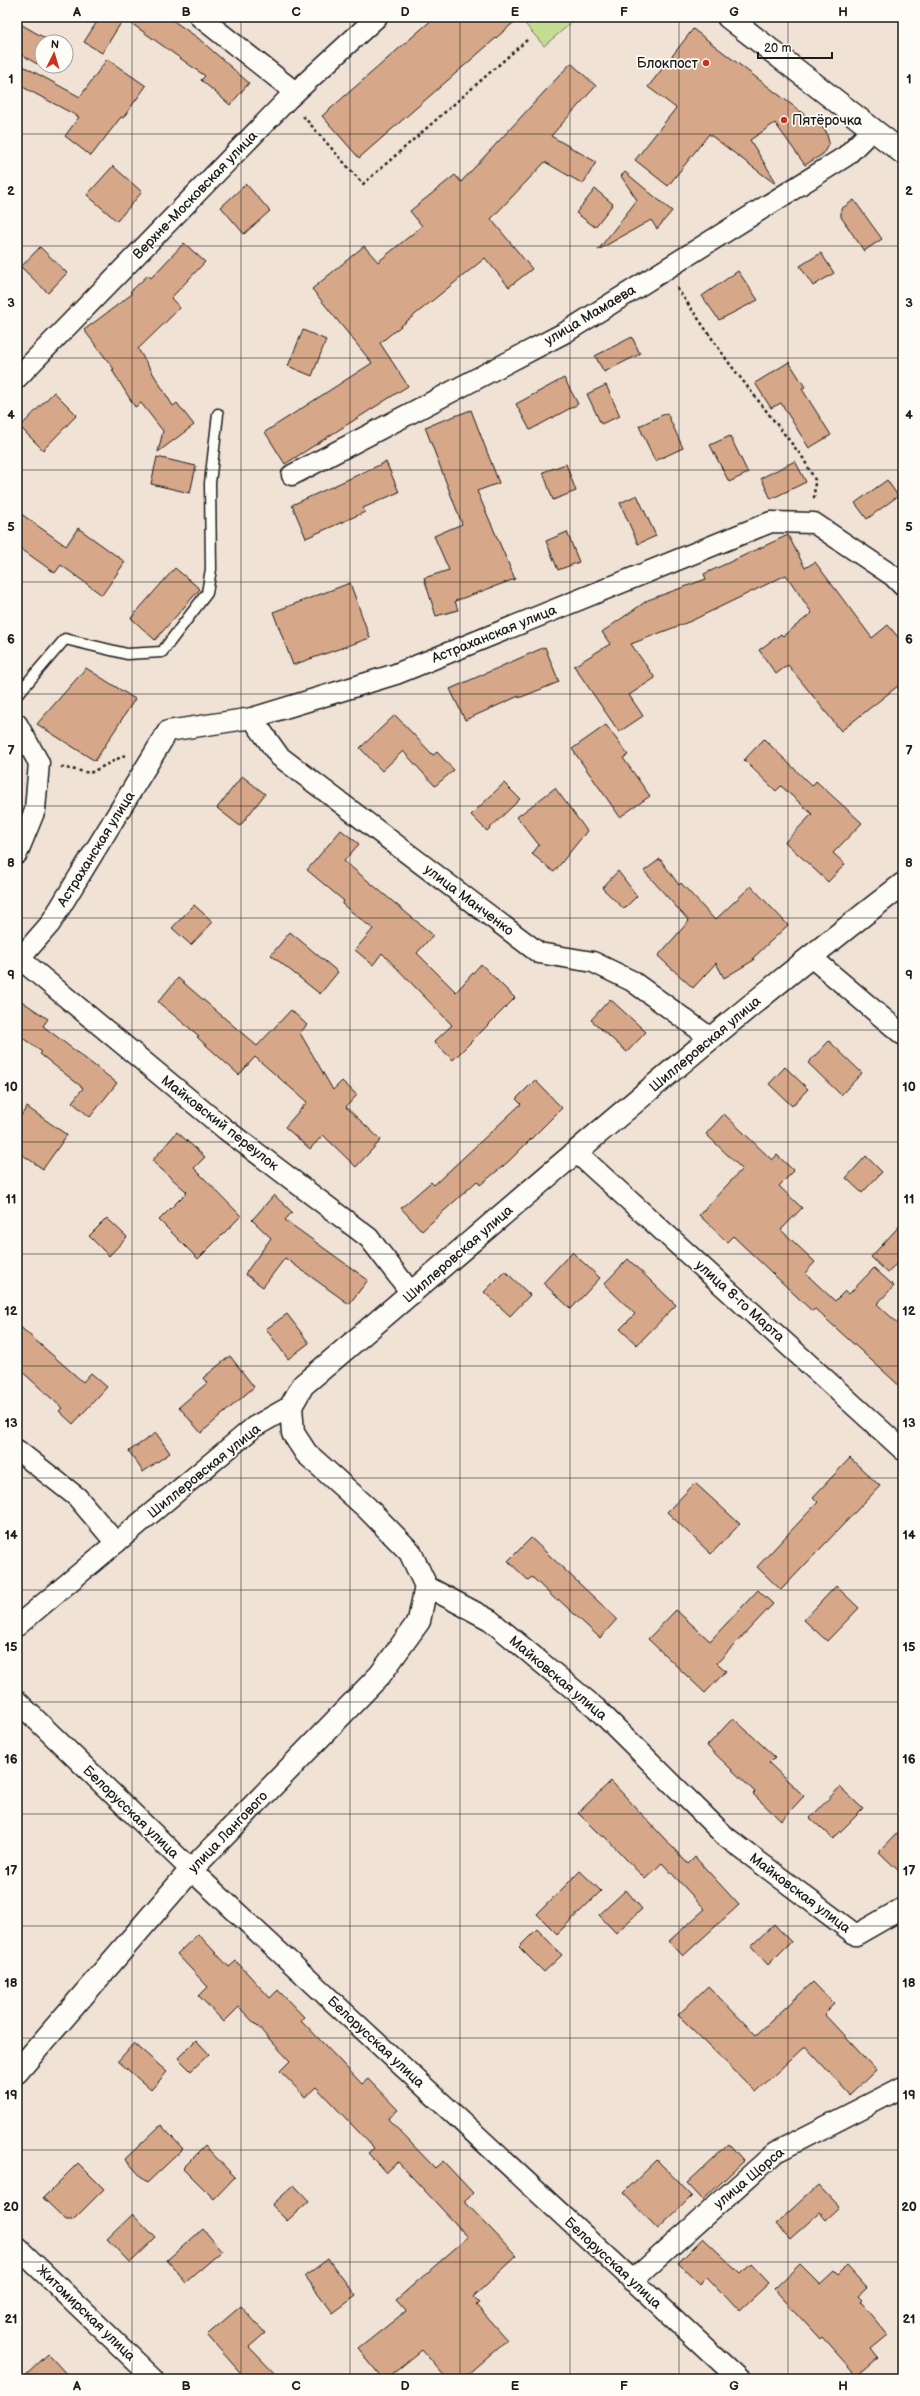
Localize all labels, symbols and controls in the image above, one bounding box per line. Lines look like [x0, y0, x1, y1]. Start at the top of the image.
text: A [72, 4, 81, 20]
text: B [181, 4, 191, 20]
text: C [291, 4, 301, 20]
text: D [400, 4, 410, 20]
text: E [511, 4, 520, 20]
text: F [620, 4, 628, 20]
text: G [729, 4, 739, 20]
text: H [838, 4, 848, 20]
north arrow [34, 34, 74, 74]
scale bar [758, 34, 832, 60]
text: N [50, 38, 60, 51]
text: 20 m [764, 41, 791, 56]
place label: Блокпост [637, 55, 698, 72]
marker: Блокпост [701, 58, 711, 68]
text: 1 [8, 71, 14, 87]
text: 1 [906, 71, 912, 87]
place label: Пятёрочка [792, 112, 863, 129]
marker: Пятёрочка [779, 115, 789, 125]
street label: Верхне-Московская улица [129, 127, 261, 263]
text: 2 [7, 183, 15, 199]
text: 2 [905, 183, 913, 199]
street label: улица Мамаева [541, 281, 639, 349]
text: 3 [7, 295, 15, 311]
text: 3 [905, 295, 913, 311]
text: 4 [7, 407, 15, 423]
text: 4 [905, 407, 913, 423]
text: 5 [7, 519, 15, 535]
text: 5 [905, 519, 913, 535]
street label: Астраханская улица [428, 601, 560, 667]
text: 6 [7, 631, 15, 647]
text: 6 [905, 631, 913, 647]
text: 7 [7, 743, 15, 759]
text: 7 [905, 743, 913, 759]
street label: Астраханская улица [53, 787, 139, 911]
text: 8 [7, 855, 15, 871]
text: 8 [905, 855, 913, 871]
street label: улица Манченко [421, 861, 517, 939]
text: 9 [7, 967, 15, 983]
text: 9 [905, 967, 913, 983]
street label: Шиллеровская улица [646, 992, 765, 1096]
street label: Майковский переулок [158, 1072, 283, 1175]
text: 10 [4, 1079, 18, 1095]
text: 10 [902, 1079, 916, 1095]
text: 11 [6, 1191, 16, 1207]
text: 11 [904, 1191, 914, 1207]
street label: Шиллеровская улица [399, 1201, 517, 1306]
street label: улица 8-го Марта [692, 1257, 789, 1346]
text: 12 [4, 1303, 18, 1319]
text: 12 [902, 1303, 916, 1319]
text: 13 [4, 1415, 18, 1431]
text: 13 [902, 1415, 916, 1431]
street label: Шиллеровская улица [144, 1420, 264, 1522]
text: 14 [4, 1527, 18, 1543]
text: 14 [902, 1527, 916, 1543]
street label: Майковская улица [506, 1632, 611, 1724]
text: 15 [5, 1639, 18, 1655]
text: 15 [903, 1639, 916, 1655]
text: 16 [4, 1751, 18, 1767]
text: 16 [902, 1751, 916, 1767]
street label: Белорусская улица [80, 1762, 183, 1863]
street label: улица Лангового [185, 1788, 271, 1876]
street label: Майковская улица [746, 1849, 855, 1937]
text: 17 [5, 1863, 17, 1879]
text: 17 [903, 1863, 915, 1879]
text: 18 [4, 1975, 18, 1991]
text: 18 [902, 1975, 916, 1991]
street label: Белорусская улица [324, 1993, 429, 2092]
text: 19 [4, 2087, 18, 2103]
text: 19 [902, 2087, 916, 2103]
street label: улица Щорса [710, 2143, 788, 2212]
text: 20 [3, 2199, 19, 2215]
text: 20 [901, 2199, 917, 2215]
street label: Белорусская улица [561, 2214, 666, 2313]
street label: Житомирская улица [33, 2261, 140, 2365]
text: 21 [5, 2311, 18, 2327]
text: 21 [903, 2311, 916, 2327]
text: A [72, 2378, 81, 2394]
text: B [181, 2378, 191, 2394]
text: C [291, 2378, 301, 2394]
text: D [400, 2378, 410, 2394]
text: E [511, 2378, 520, 2394]
text: F [620, 2378, 628, 2394]
text: G [729, 2378, 739, 2394]
text: H [838, 2378, 848, 2394]

